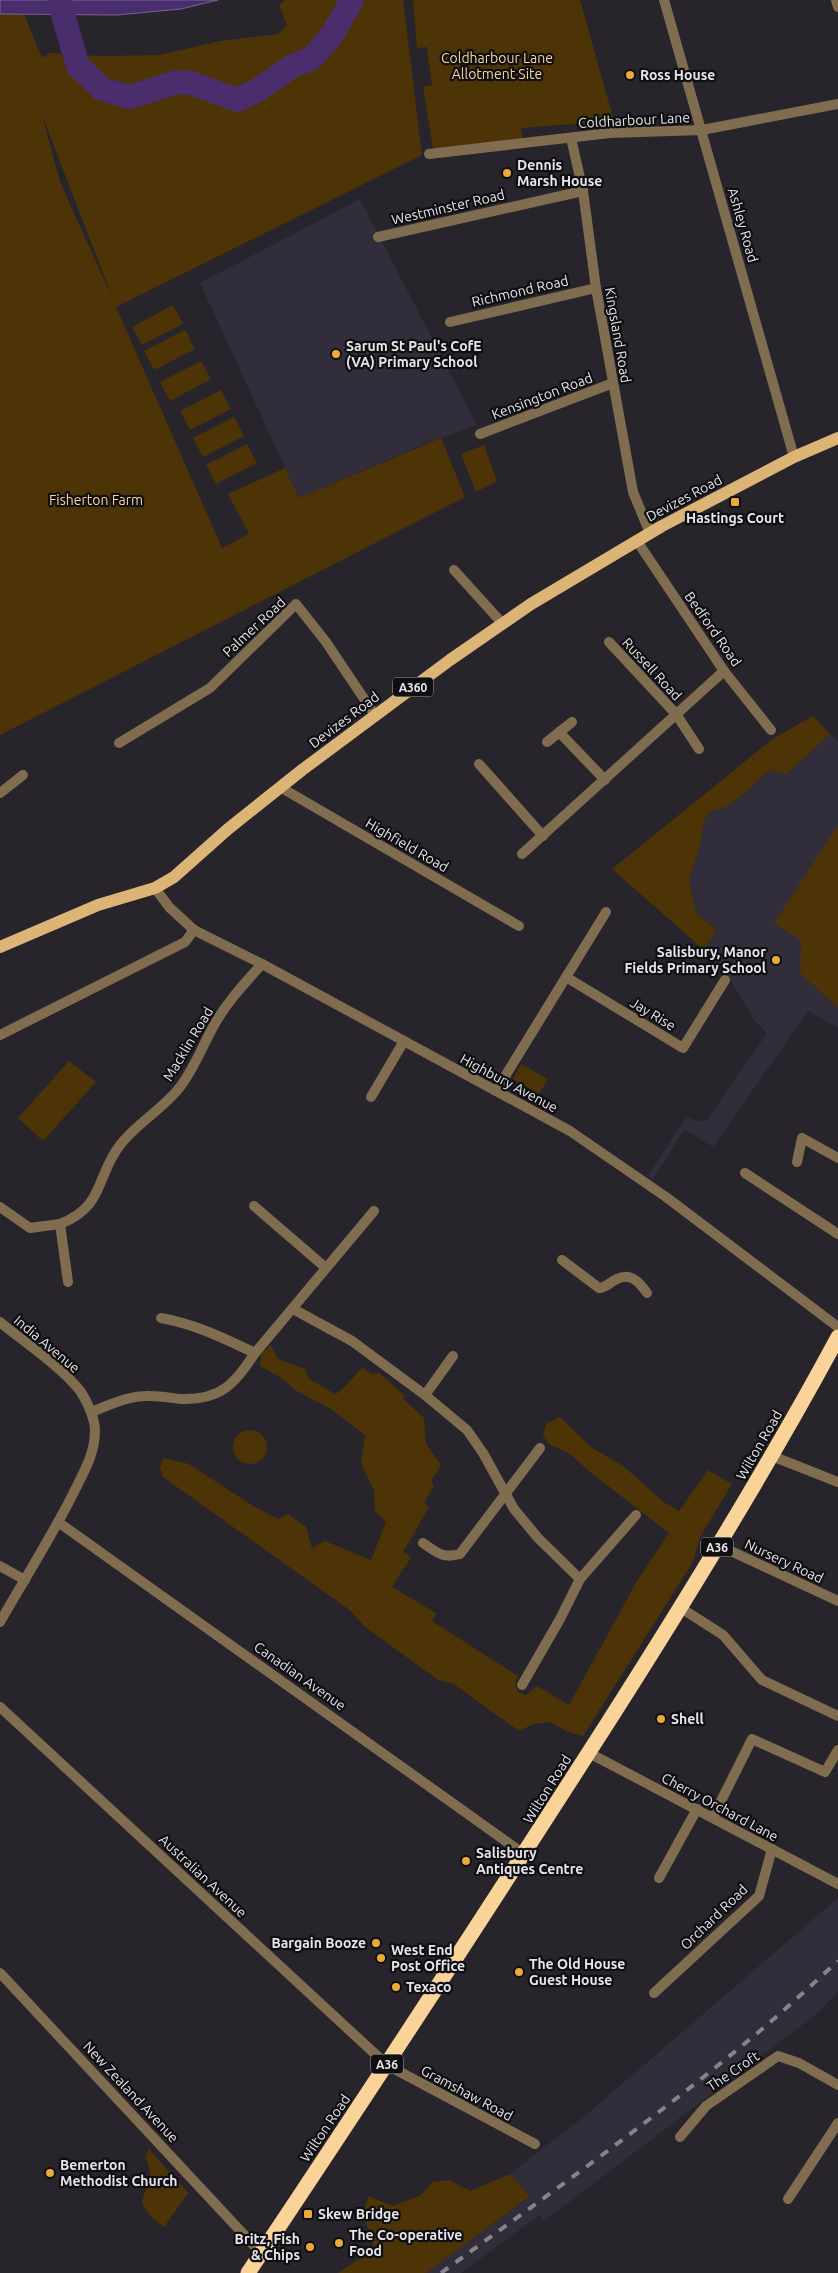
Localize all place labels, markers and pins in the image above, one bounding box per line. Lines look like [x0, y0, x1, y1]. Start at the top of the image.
place label: Ross House [640, 67, 715, 83]
marker: Ross House [624, 69, 636, 81]
place label: Dennis Marsh House [517, 157, 602, 189]
marker: Dennis Marsh House [501, 167, 513, 179]
place label: Sarum St Paul's CofE (VA) Primary School [346, 338, 482, 370]
marker: Sarum St Paul's CofE (VA) Primary School [330, 348, 342, 360]
marker: Hastings Court [729, 496, 741, 508]
place label: Hastings Court [686, 510, 784, 526]
place label: Salisbury, Manor Fields Primary School [624, 944, 766, 976]
marker: Salisbury, Manor Fields Primary School [770, 954, 782, 966]
place label: Shell [671, 1711, 704, 1727]
marker: Shell [655, 1713, 667, 1725]
place label: Salisbury Antiques Centre [476, 1845, 583, 1877]
marker: Salisbury Antiques Centre [460, 1855, 472, 1867]
place label: Bargain Booze [271, 1935, 366, 1951]
marker: Bargain Booze [370, 1937, 382, 1949]
place label: West End Post Office [391, 1942, 465, 1974]
marker: West End Post Office [375, 1952, 387, 1964]
place label: The Old House Guest House [529, 1956, 625, 1988]
marker: The Old House Guest House [513, 1966, 525, 1978]
place label: Texaco [406, 1979, 451, 1995]
marker: Texaco [390, 1981, 402, 1993]
place label: Bemerton Methodist Church [60, 2157, 177, 2189]
marker: Bemerton Methodist Church [44, 2167, 56, 2179]
place label: Skew Bridge [318, 2206, 399, 2222]
marker: Skew Bridge [302, 2208, 314, 2220]
place label: The Co-operative Food [349, 2227, 462, 2259]
place label: Britz, Fish & Chips [235, 2231, 300, 2263]
marker: The Co-operative Food [333, 2237, 345, 2249]
marker: Britz, Fish & Chips [304, 2241, 316, 2253]

